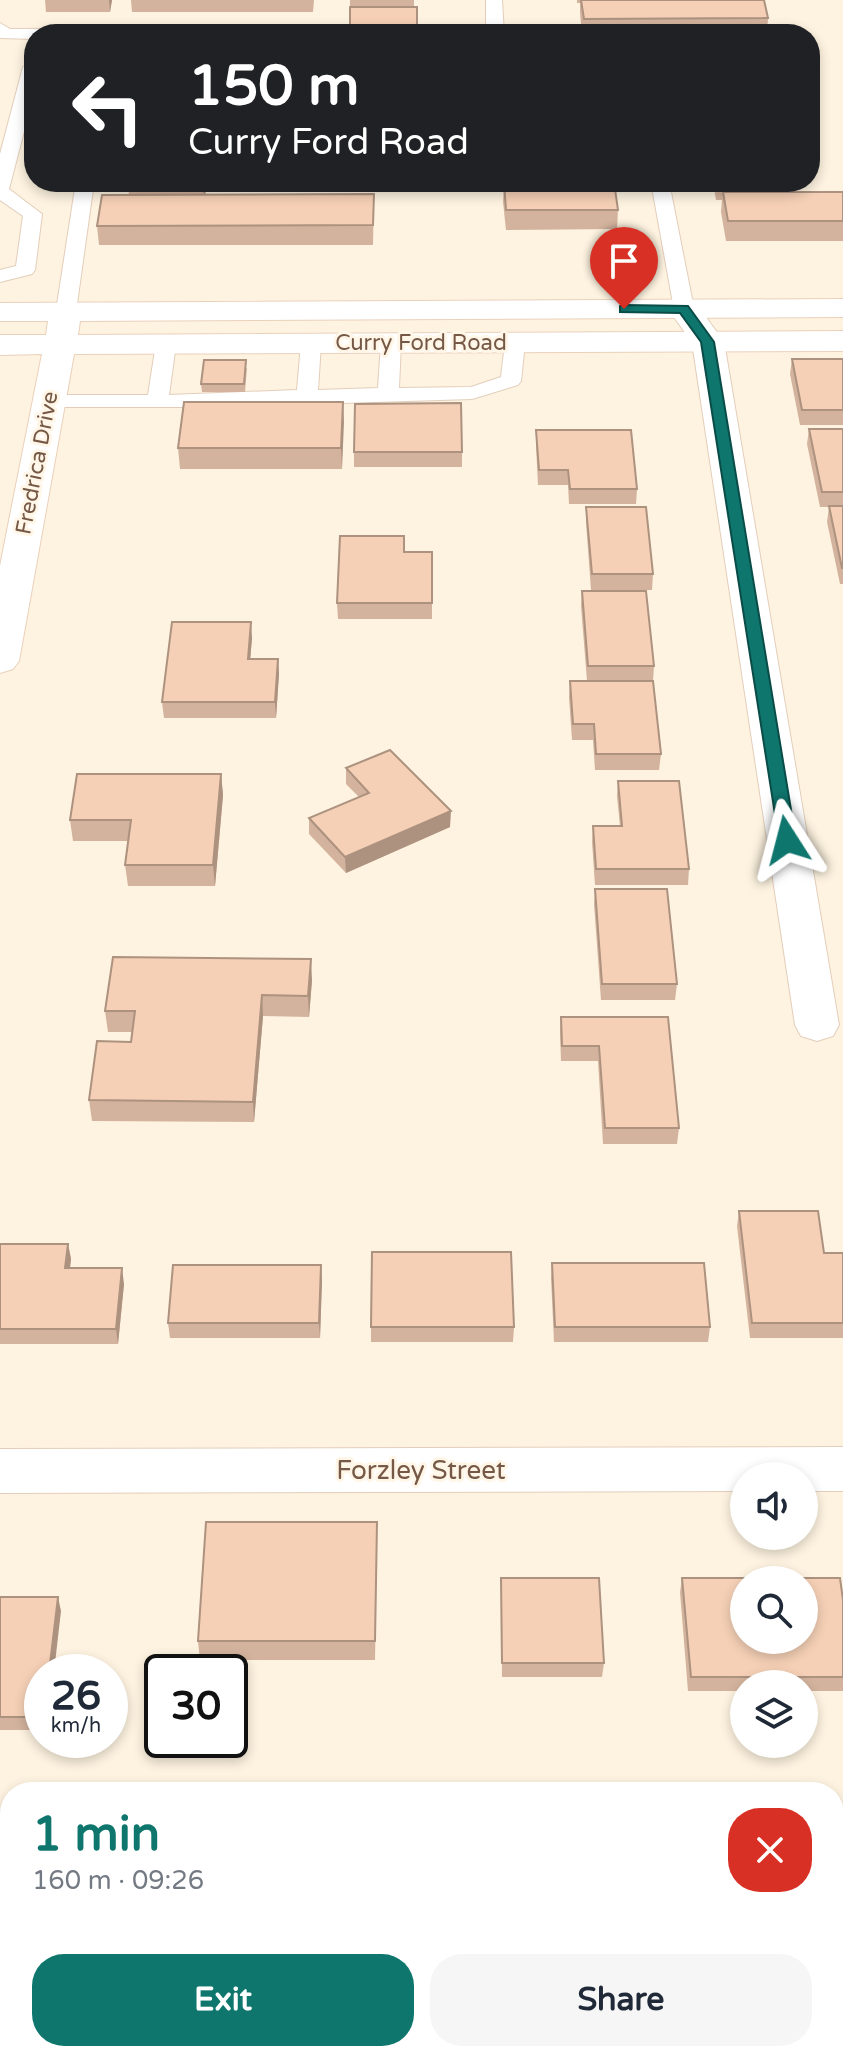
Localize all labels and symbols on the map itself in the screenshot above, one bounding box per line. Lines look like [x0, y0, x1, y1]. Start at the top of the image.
pin [590, 227, 658, 309]
street label: Curry Ford Road [335, 330, 507, 356]
street label: Fredrica Drive [10, 389, 64, 537]
position arrow [745, 798, 829, 882]
street label: Forzley Street [336, 1455, 506, 1486]
speed limit sign: 30 [144, 1654, 248, 1758]

